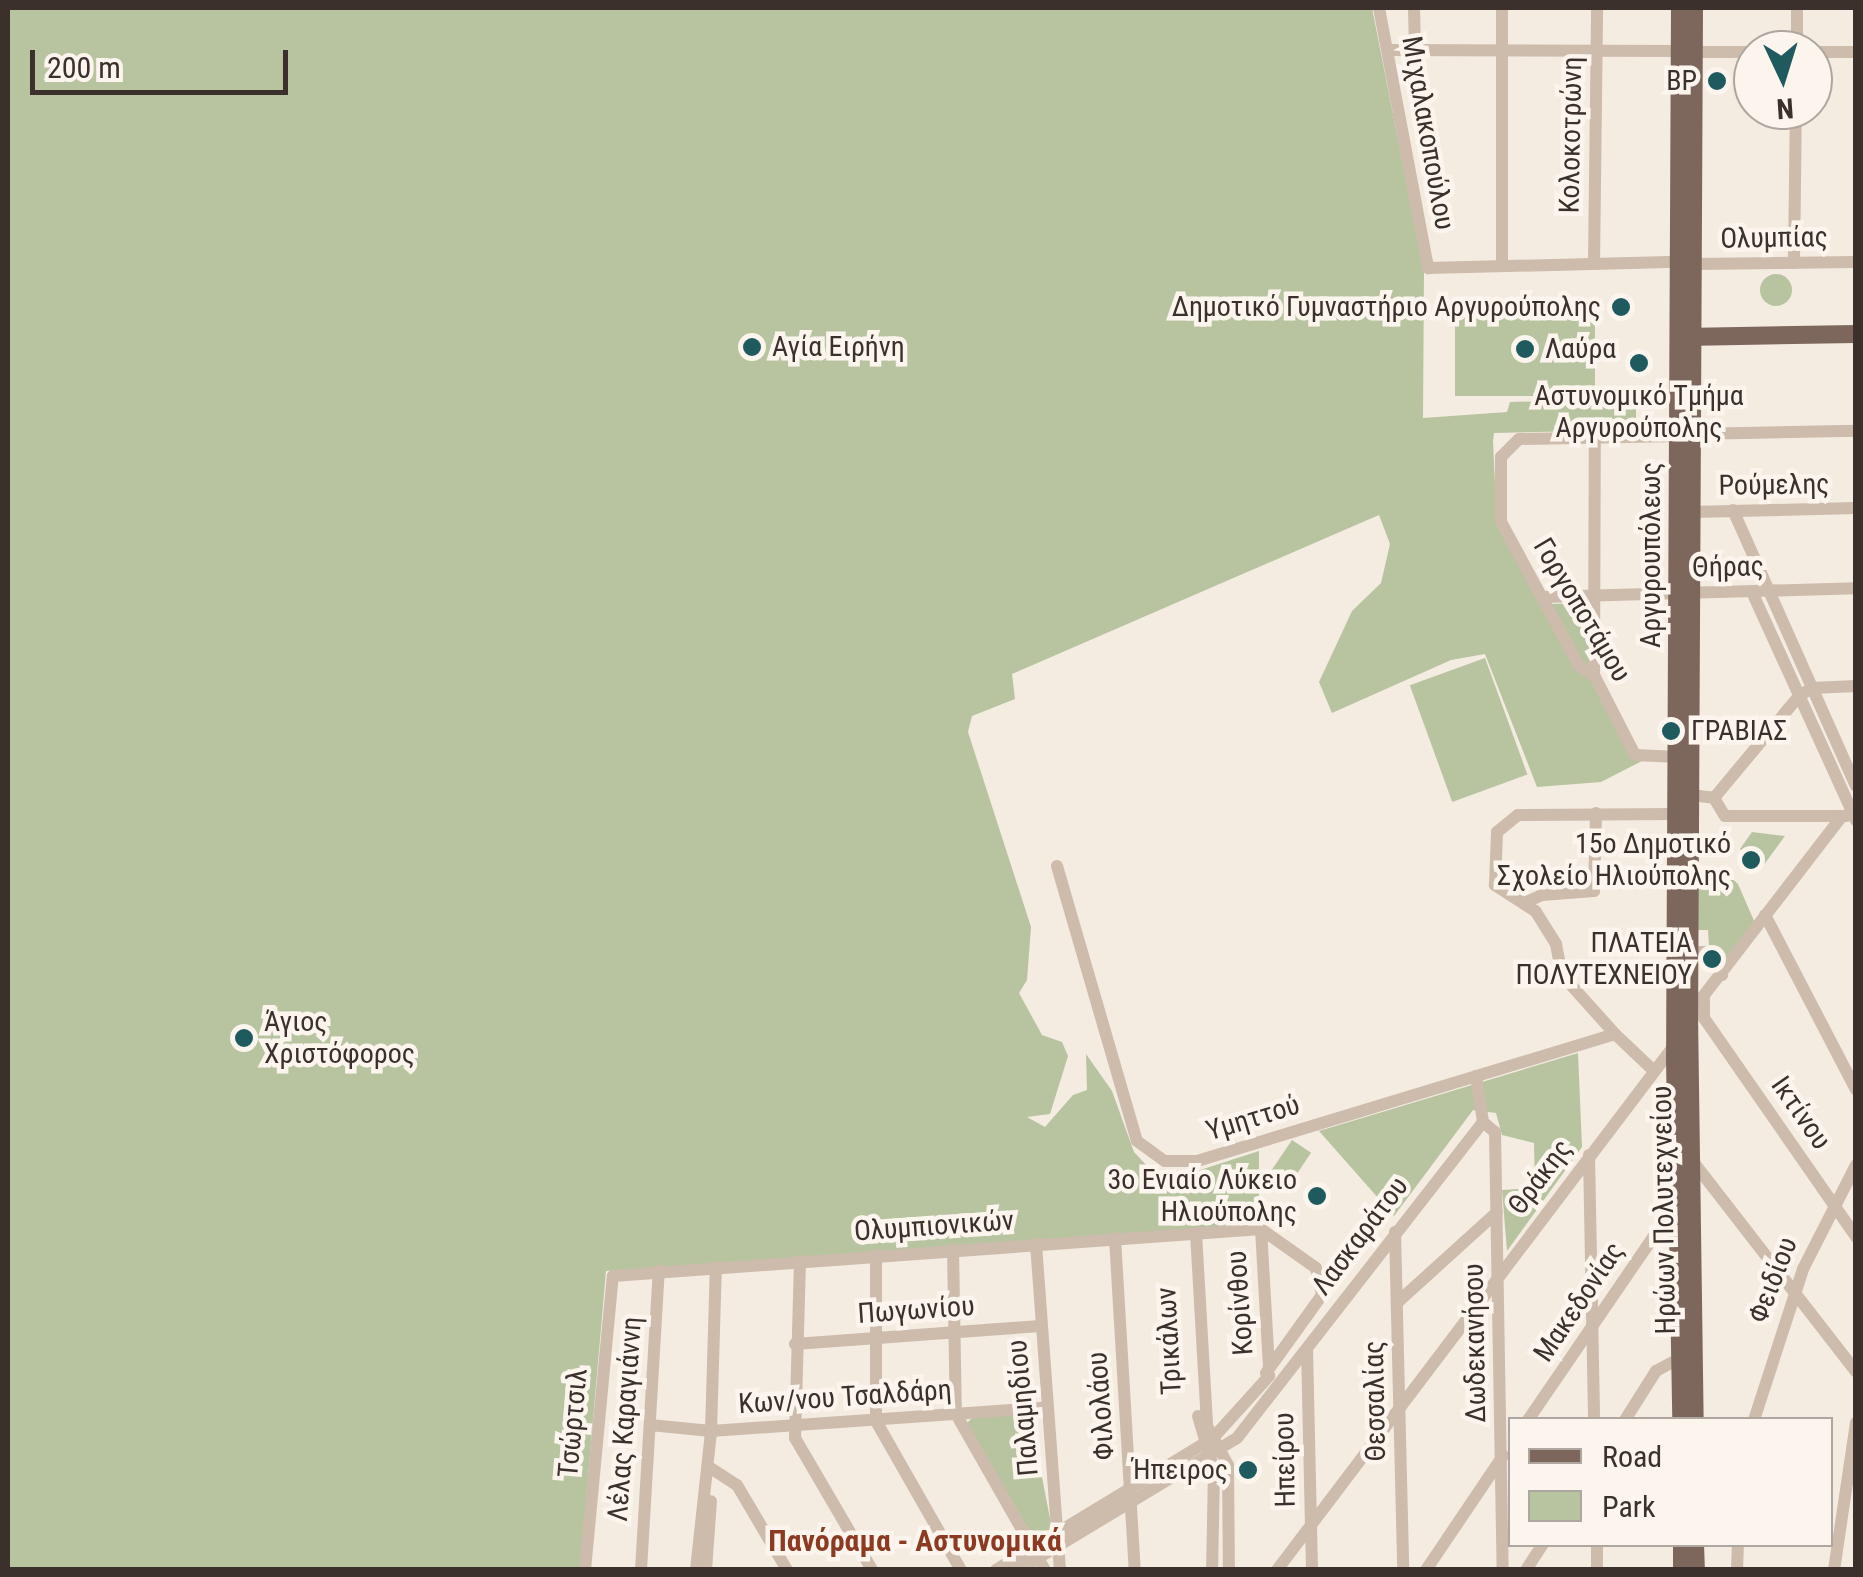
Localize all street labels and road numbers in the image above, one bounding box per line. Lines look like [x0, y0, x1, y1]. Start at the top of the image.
street label: Μιχαλακοπούλου [1394, 34, 1462, 232]
street label: Κολοκοτρώνη [1553, 56, 1589, 214]
street label: Ολυμπίας [1720, 220, 1828, 256]
street label: Αργυρουπόλεως [1634, 462, 1668, 648]
street label: Ρούμελης [1718, 467, 1830, 503]
street label: Γοργοποτάμου [1526, 532, 1638, 688]
street label: Θήρας [1692, 550, 1764, 584]
street label: Ικτίνου [1764, 1070, 1838, 1156]
street label: Ηρώων Πολυτεχνείου [1645, 1085, 1683, 1335]
street label: Υμηττού [1202, 1088, 1304, 1148]
street label: Θράκης [1501, 1133, 1579, 1221]
street label: Λασκαράτου [1305, 1170, 1415, 1302]
street label: Ολυμπιονικών [853, 1204, 1015, 1248]
street label: Φειδίου [1741, 1232, 1805, 1328]
street label: Μακεδονίας [1527, 1236, 1631, 1368]
street label: Κορίνθου [1220, 1250, 1260, 1356]
street label: Δωδεκανήσου [1457, 1263, 1493, 1423]
street label: Τρικάλων [1149, 1286, 1189, 1396]
street label: Πωγωνίου [856, 1289, 976, 1331]
street label: Λέλας Καραγιάννη [601, 1315, 649, 1523]
street label: Παλαμηδίου [1000, 1338, 1046, 1478]
street label: Θεσσαλίας [1357, 1340, 1393, 1462]
street label: Φιλολάου [1080, 1351, 1122, 1461]
street label: Τσώρτσιλ [551, 1367, 595, 1479]
street label: Κων/νου Τσαλδάρη [737, 1373, 953, 1421]
street label: Ηπείρου [1267, 1412, 1303, 1508]

